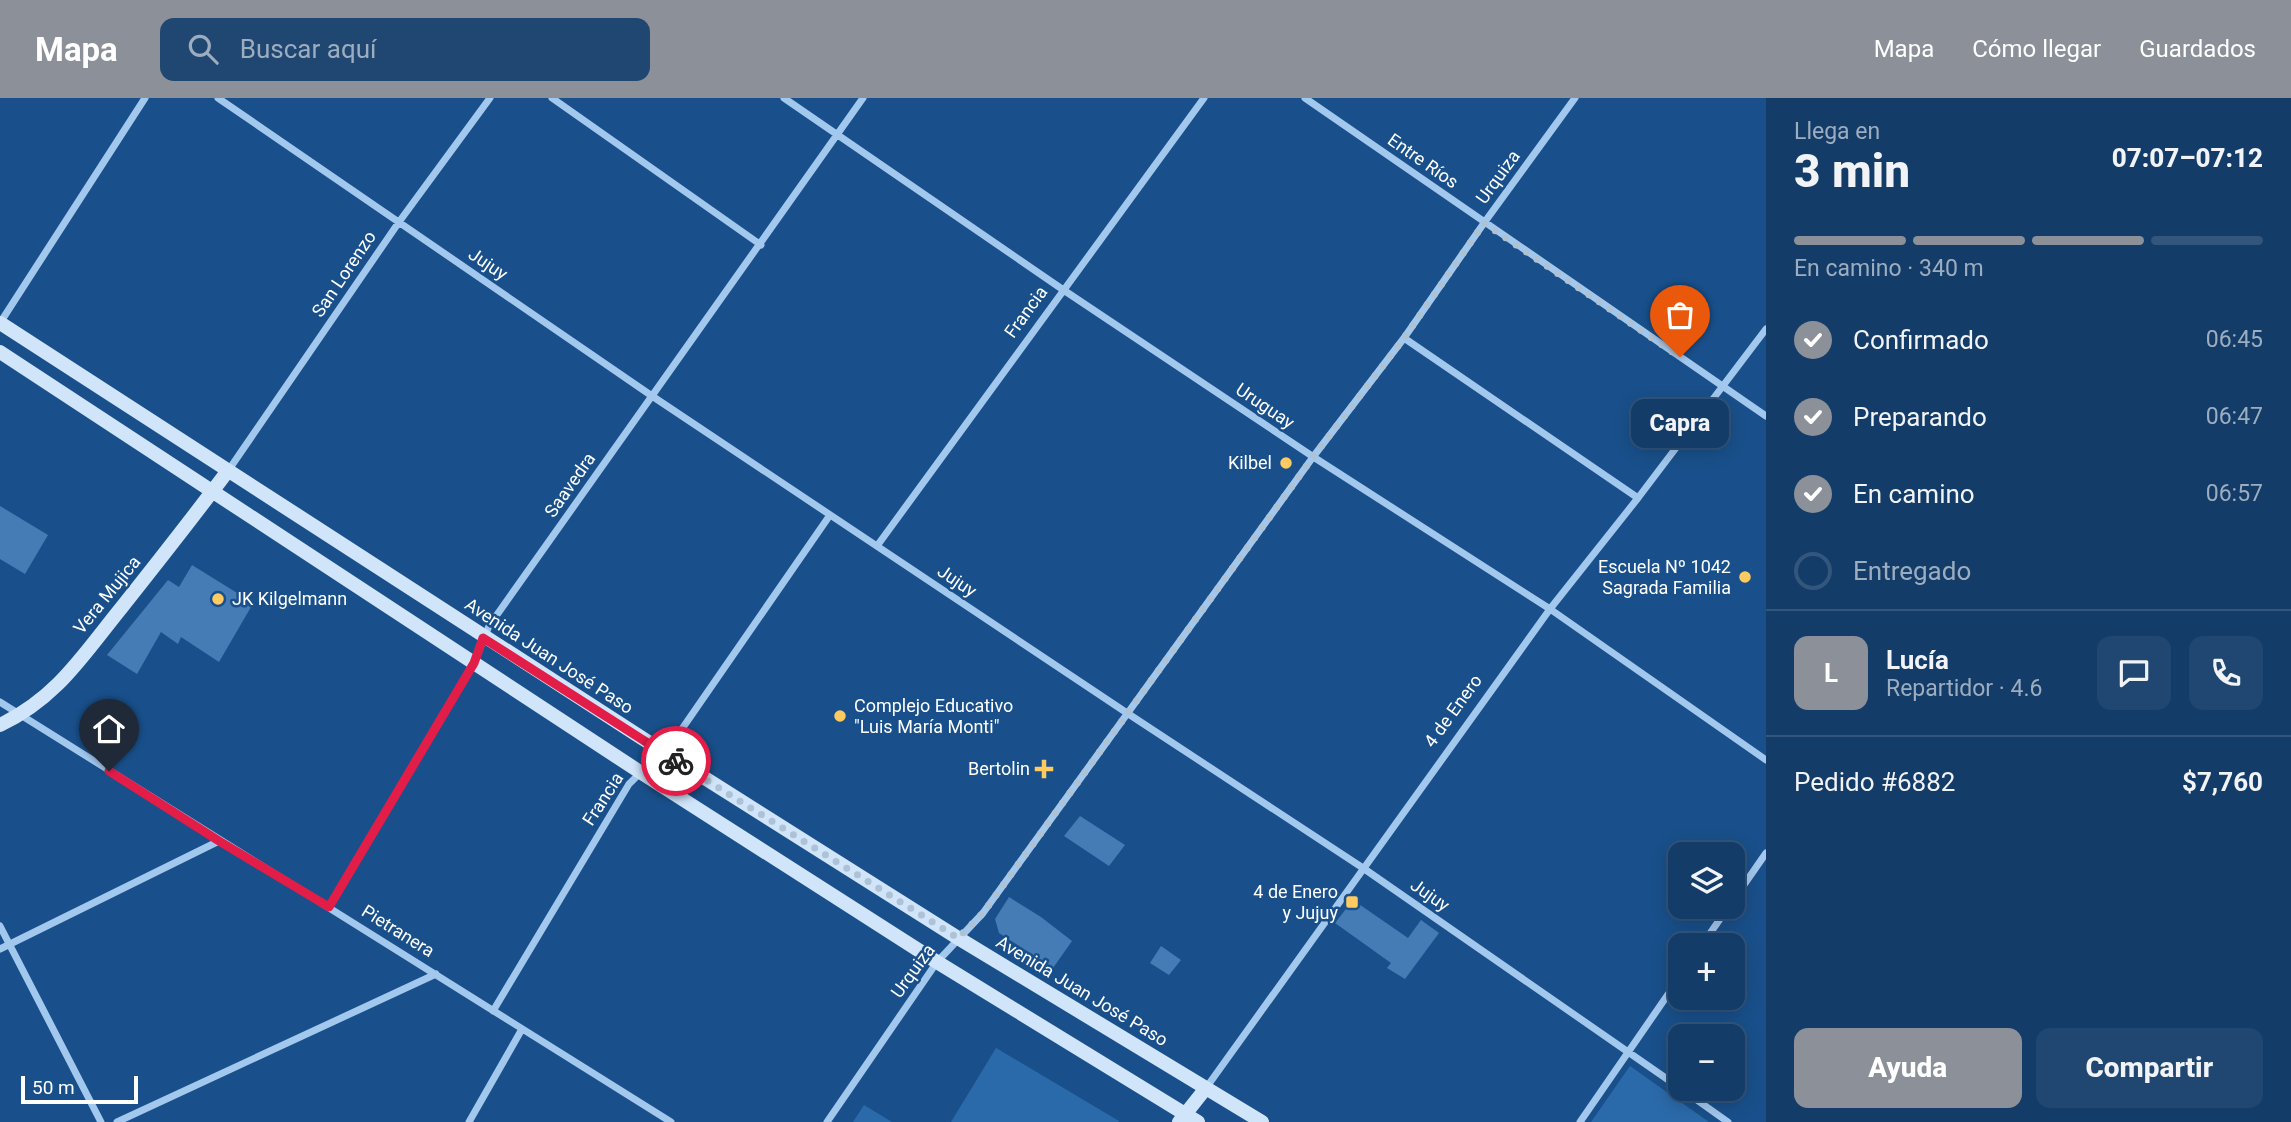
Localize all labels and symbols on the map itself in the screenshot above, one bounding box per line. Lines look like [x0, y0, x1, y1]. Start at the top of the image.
street label: Entre Ríos [1384, 129, 1463, 192]
street label: Urquiza [1471, 146, 1524, 207]
street label: San Lorenzo [307, 227, 380, 321]
street label: Jujuy [465, 243, 512, 284]
street label: Francia [1000, 282, 1051, 342]
pin [1650, 285, 1710, 357]
street label: Uruguay [1232, 378, 1299, 433]
callout: Capra [1631, 399, 1729, 448]
street label: Saavedra [540, 448, 599, 521]
place label: Kilbel [1228, 452, 1272, 473]
marker: Kilbel [1278, 455, 1294, 471]
street label: Vera Mujica [69, 551, 144, 638]
place label: Escuela Nº 1042 Sagrada Familia [1598, 556, 1731, 598]
street label: Jujuy [934, 560, 981, 601]
marker: Escuela Nº 1042 Sagrada Familia [1737, 569, 1753, 585]
place label: JK Kilgelmann [232, 588, 347, 609]
marker: JK Kilgelmann [210, 591, 226, 607]
street label: Avenida Juan José Paso [461, 593, 637, 718]
street label: 4 de Enero [1419, 670, 1486, 751]
place label: Complejo Educativo "Luis María Monti" [854, 695, 1013, 737]
pin [79, 699, 139, 771]
marker: Complejo Educativo "Luis María Monti" [832, 708, 848, 724]
courier [641, 726, 711, 796]
place label: Bertolin [968, 758, 1030, 779]
marker: Bertolin [1036, 761, 1052, 777]
street label: Francia [578, 768, 627, 829]
street label: Jujuy [1407, 874, 1454, 916]
place label: 4 de Enero y Jujuy [1253, 881, 1338, 923]
marker: 4 de Enero y Jujuy [1344, 894, 1360, 910]
street label: Pietranera [358, 900, 438, 961]
street label: Avenida Juan José Paso [993, 931, 1172, 1050]
street label: Urquiza [886, 940, 939, 1001]
scale bar [21, 1073, 138, 1105]

